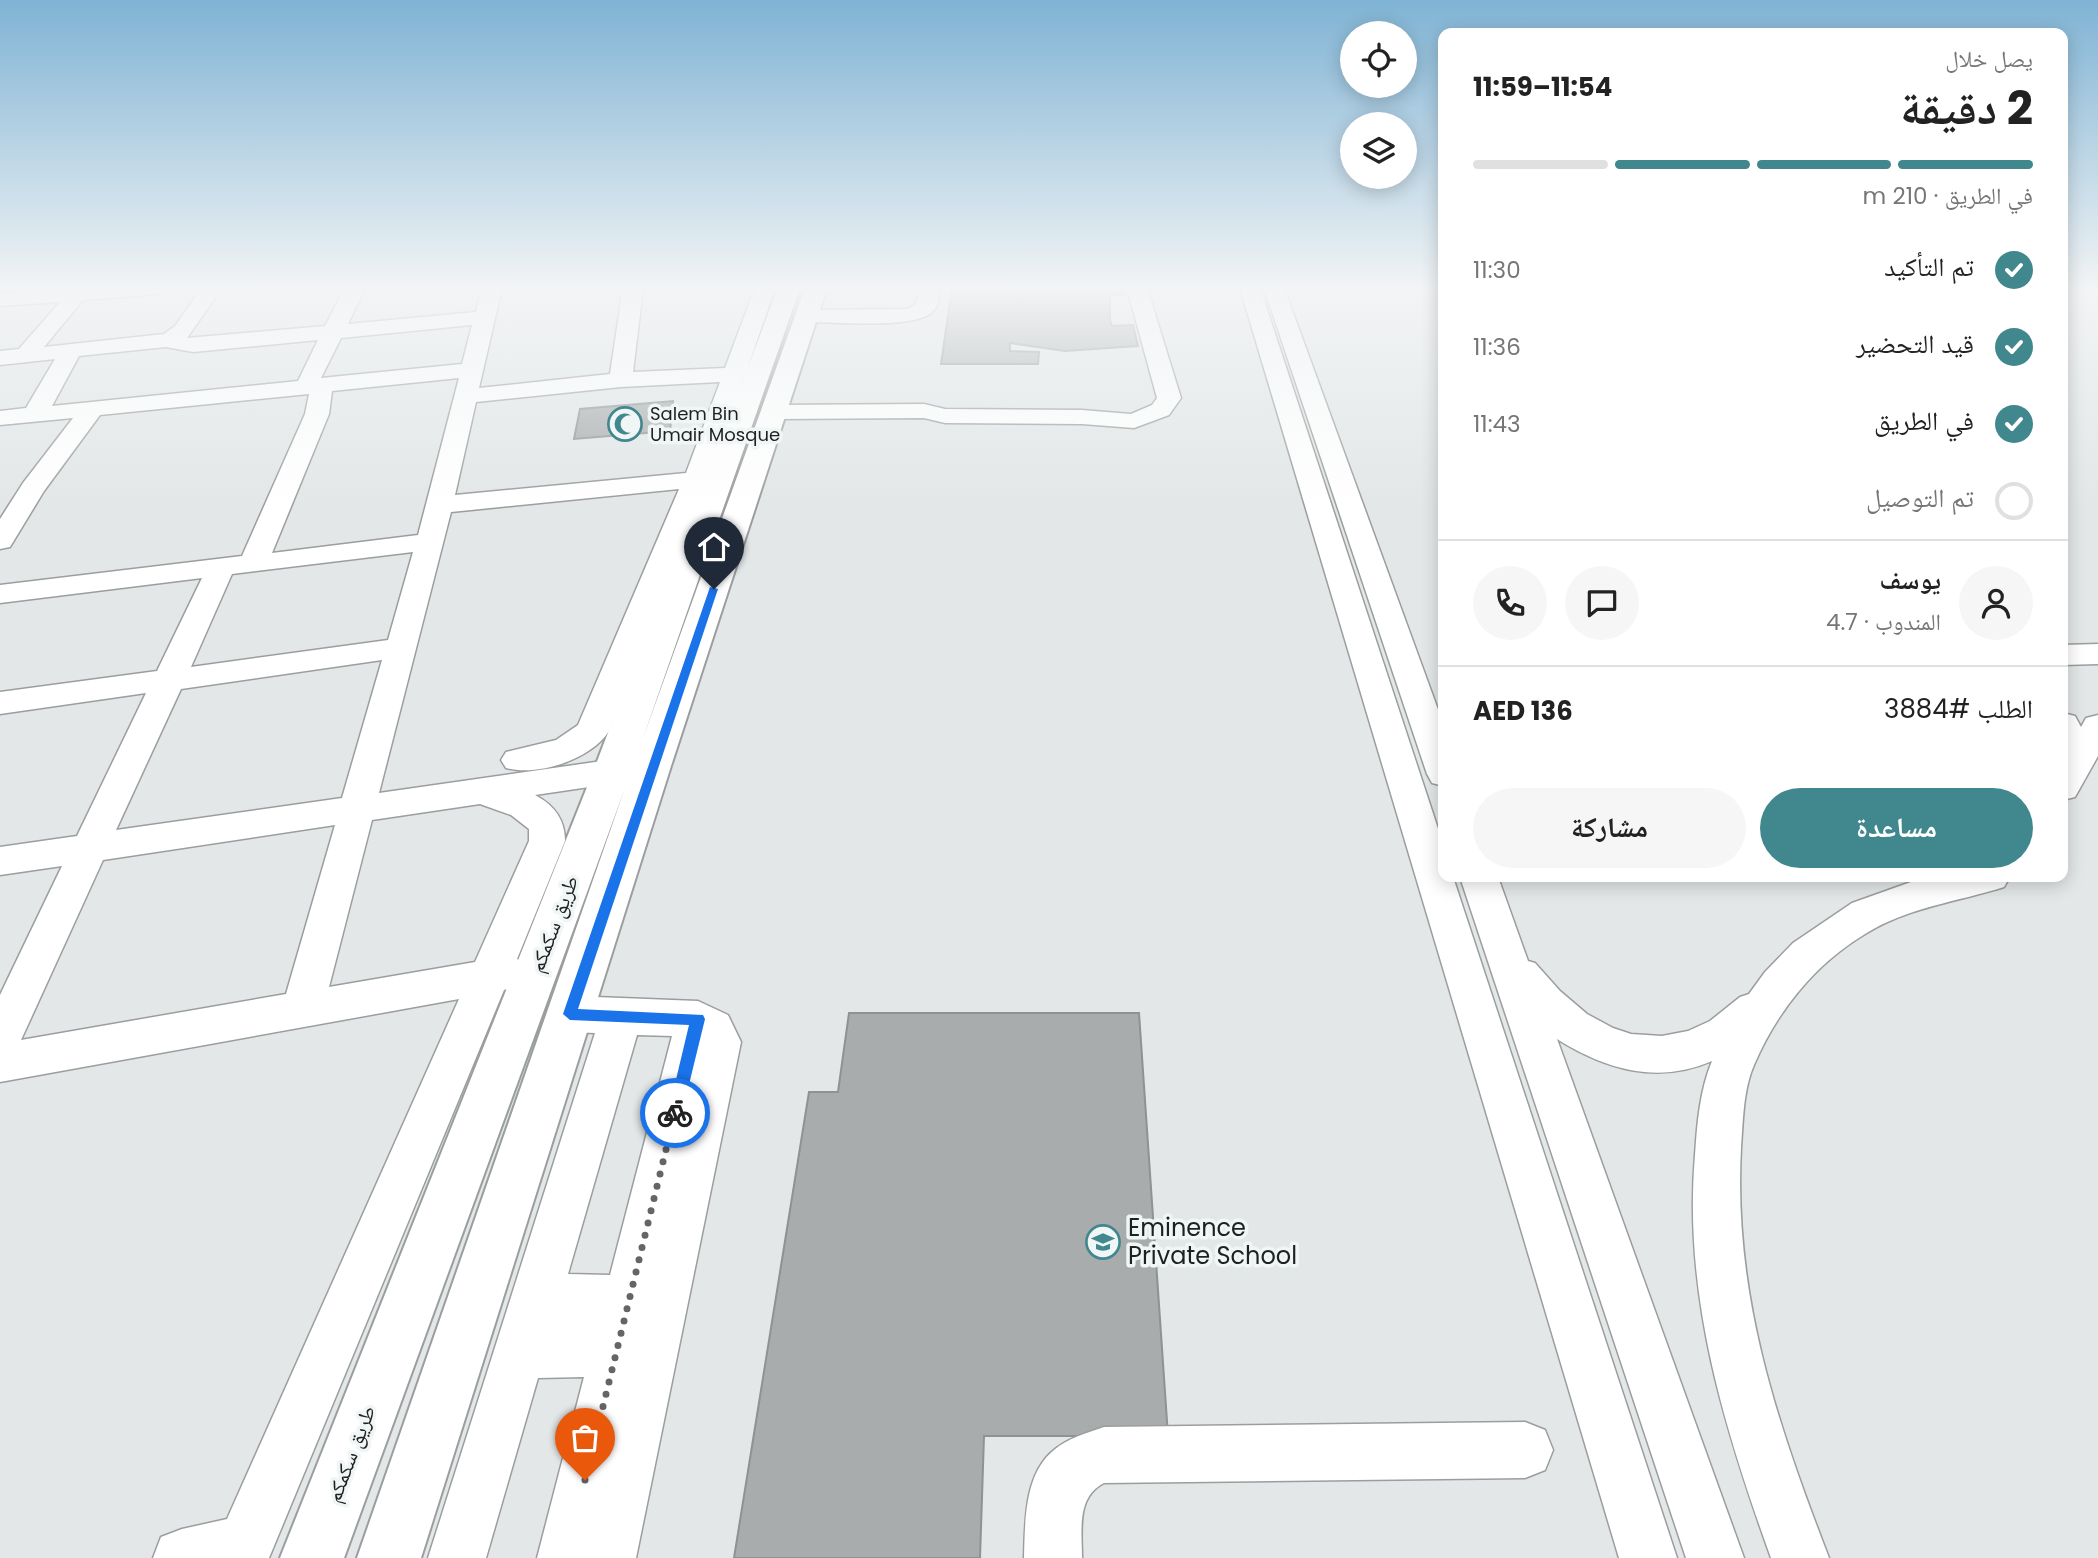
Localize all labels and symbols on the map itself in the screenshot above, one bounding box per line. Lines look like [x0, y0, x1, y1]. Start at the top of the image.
place label: Salem Bin Umair Mosque [650, 401, 780, 447]
mosque icon: Salem Bin Umair Mosque [606, 405, 644, 443]
pin [684, 517, 744, 589]
street label: طريق سكمكم [522, 871, 585, 976]
courier [640, 1078, 710, 1148]
place label: Eminence Private School [1128, 1211, 1297, 1272]
school or university icon: Eminence Private School [1084, 1223, 1122, 1261]
street label: طريق سكمكم [319, 1401, 382, 1506]
pin [555, 1408, 615, 1480]

